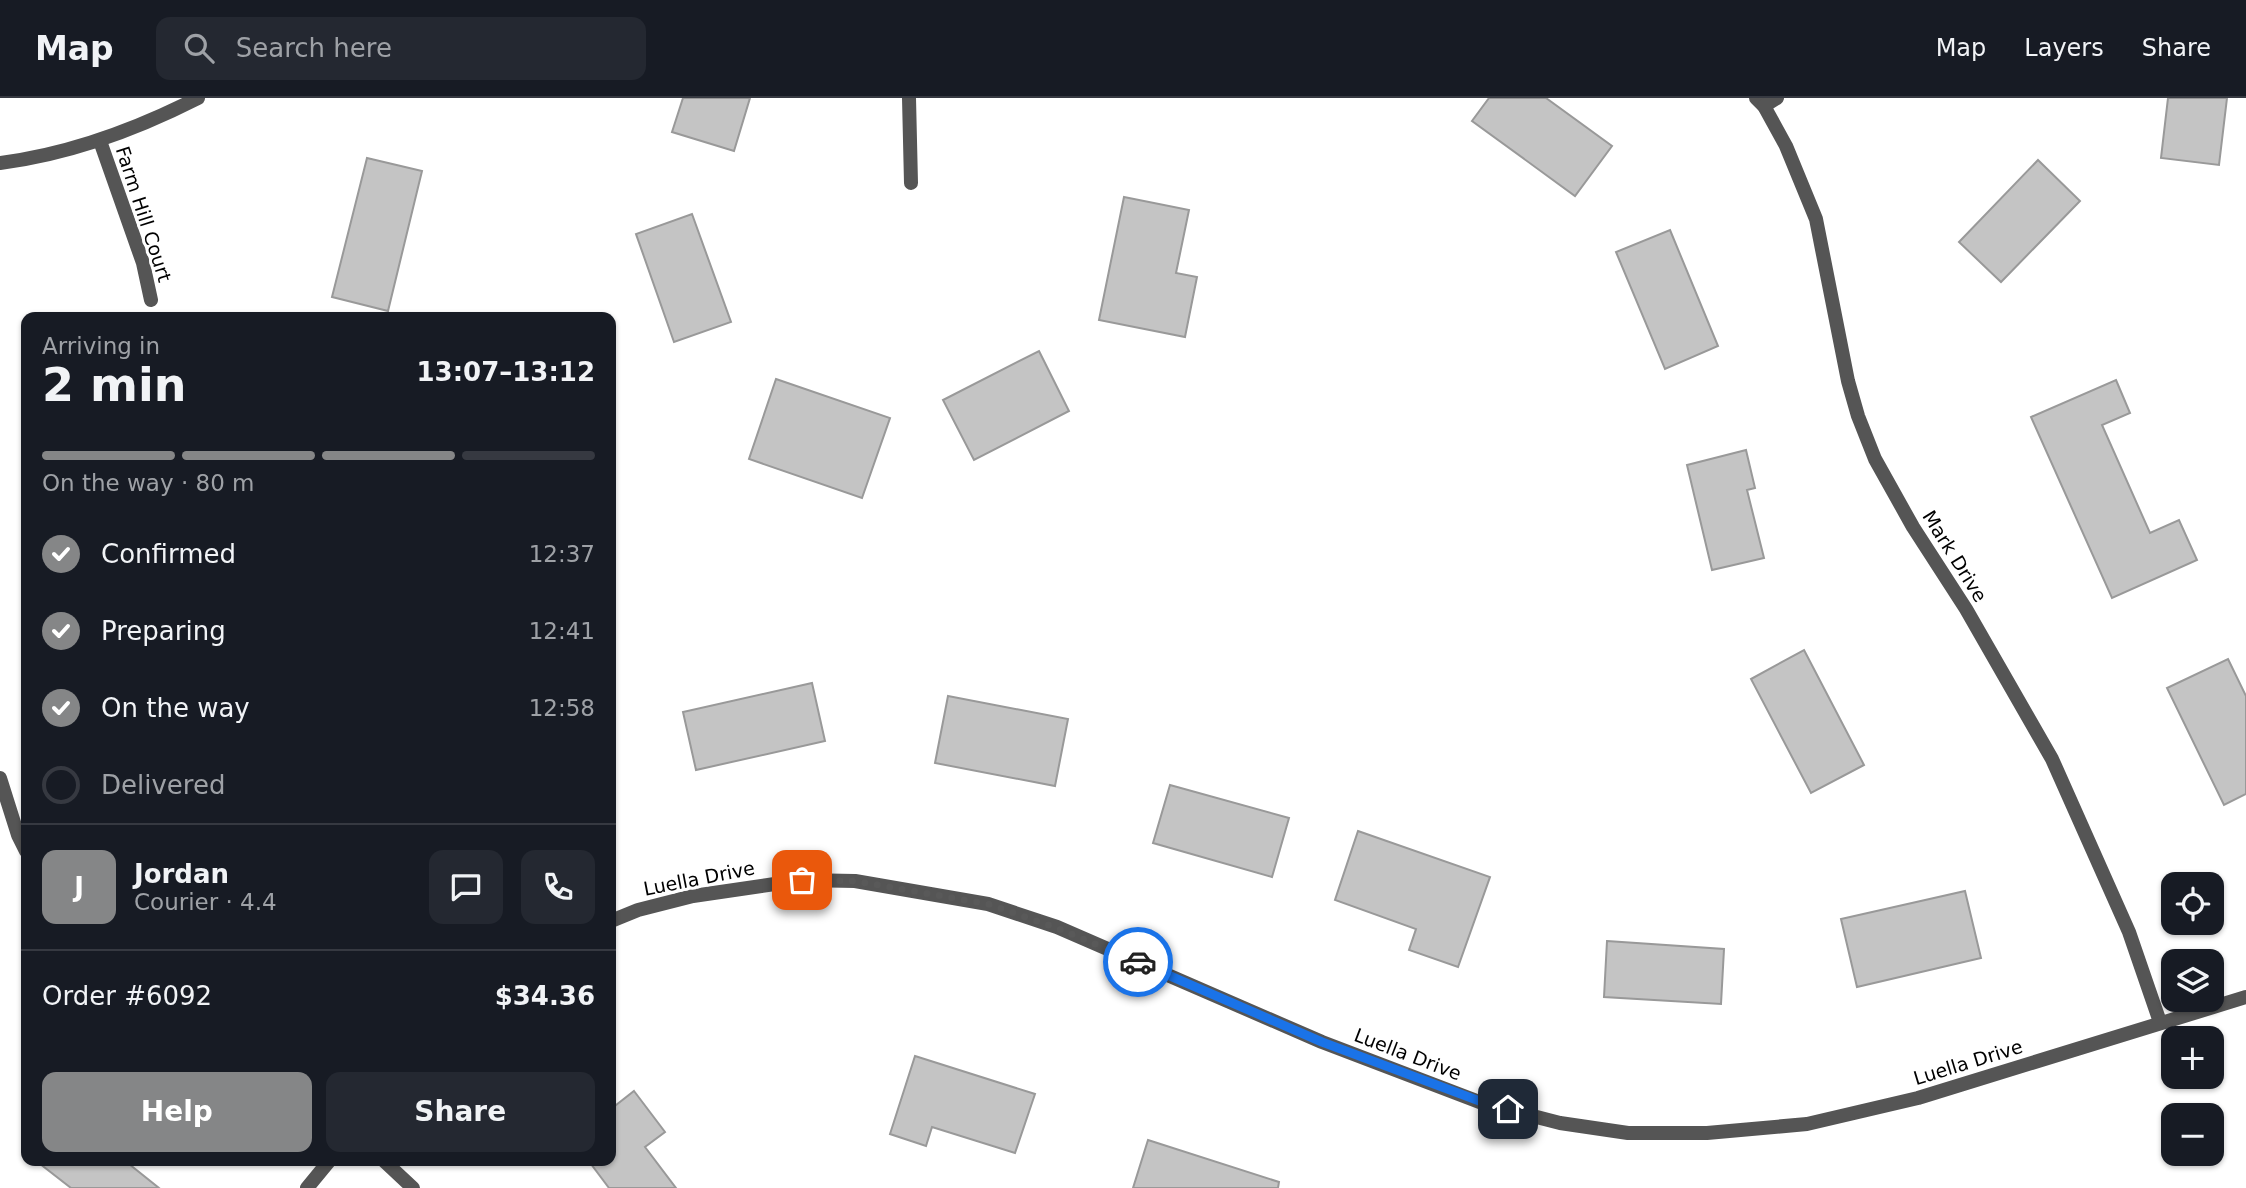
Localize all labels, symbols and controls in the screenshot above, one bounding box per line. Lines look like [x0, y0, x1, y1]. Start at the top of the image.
search box [156, 17, 646, 80]
text: Map [35, 29, 114, 68]
icon: search [180, 29, 218, 67]
text: Search here [236, 33, 392, 63]
text: Map [1936, 34, 1986, 62]
text: Layers [2024, 34, 2104, 62]
text: Share [2142, 34, 2211, 62]
street label: Farm Hill Court [112, 143, 176, 285]
text: Arriving in [42, 333, 160, 359]
text: 13:07–13:12 [416, 357, 595, 387]
text: 2 min [42, 358, 186, 412]
text: On the way · 80 m [42, 470, 254, 496]
street label: Mark Drive [1918, 506, 1992, 606]
icon: check [42, 535, 80, 573]
text: Confirmed [101, 539, 236, 569]
text: 12:37 [529, 541, 595, 567]
icon: check [42, 612, 80, 650]
text: Preparing [101, 616, 226, 646]
text: 12:41 [529, 618, 595, 644]
icon: check [42, 689, 80, 727]
text: On the way [101, 693, 250, 723]
text: 12:58 [529, 695, 595, 721]
text: Delivered [101, 770, 225, 800]
button: chat [429, 850, 503, 924]
button: phone [521, 850, 595, 924]
pin [772, 850, 832, 910]
street label: Luella Drive [641, 856, 757, 900]
text: Jordan [134, 859, 229, 889]
icon: bag [783, 861, 821, 899]
text: J [74, 872, 84, 902]
map controls [2161, 872, 2224, 1166]
button: locate [2161, 872, 2224, 935]
text: Courier · 4.4 [134, 889, 277, 915]
courier [1103, 927, 1173, 997]
icon: car [1119, 943, 1157, 981]
button: layers [2161, 949, 2224, 1012]
text: Order #6092 [42, 981, 212, 1011]
text: $34.36 [495, 981, 595, 1011]
street label: Luella Drive [1351, 1024, 1465, 1084]
button: + [2161, 1026, 2224, 1089]
street label: Luella Drive [1911, 1035, 2025, 1089]
button: Help [42, 1072, 312, 1152]
button: Share [326, 1072, 595, 1152]
pin [1478, 1079, 1538, 1139]
icon: home [1489, 1090, 1527, 1128]
button: − [2161, 1103, 2224, 1166]

